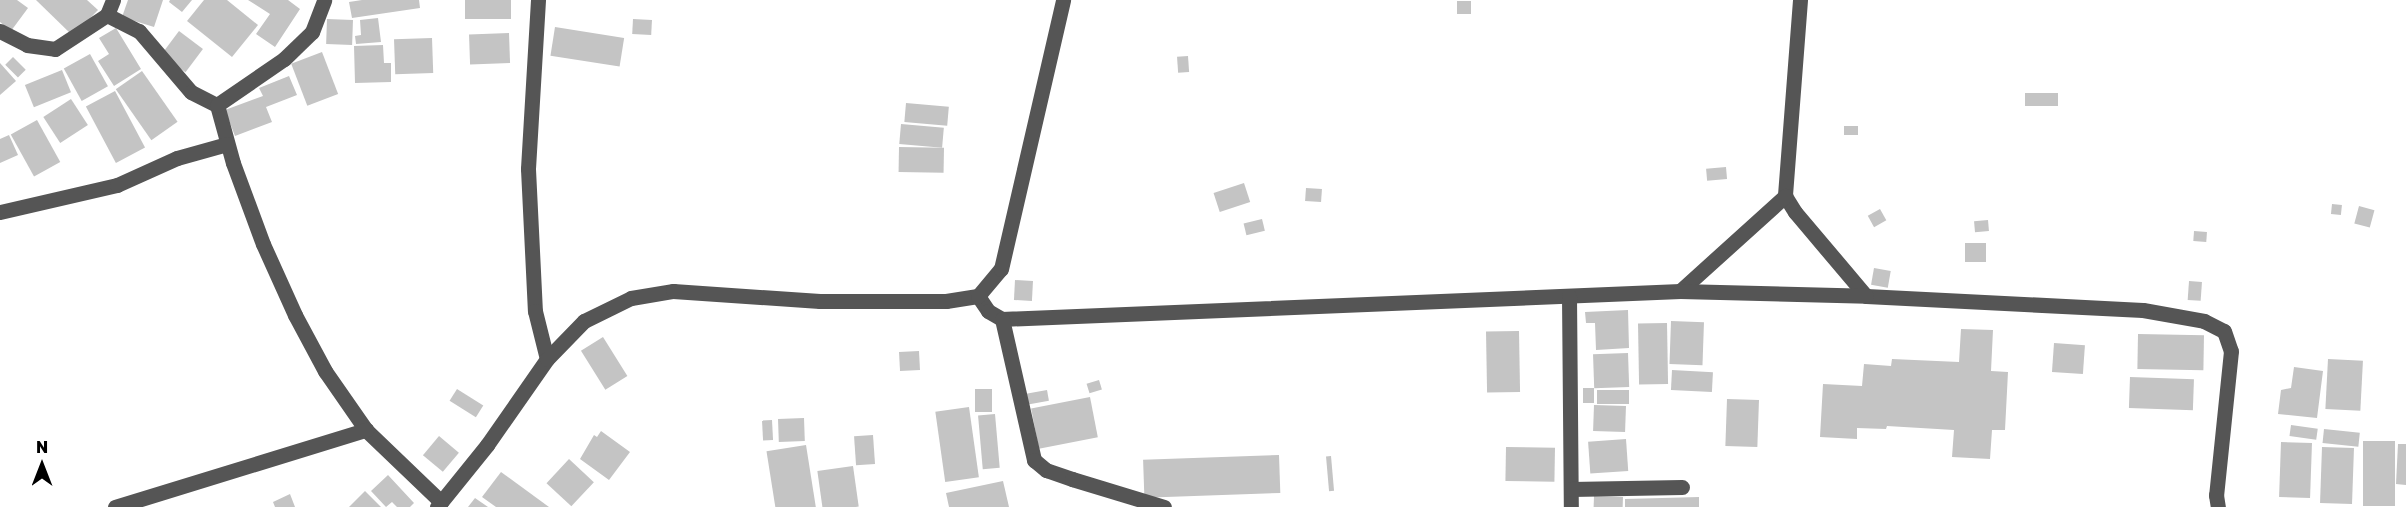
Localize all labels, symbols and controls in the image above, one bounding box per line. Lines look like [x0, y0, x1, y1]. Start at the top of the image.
north arrow [12, 435, 72, 495]
text: N [36, 437, 48, 457]

